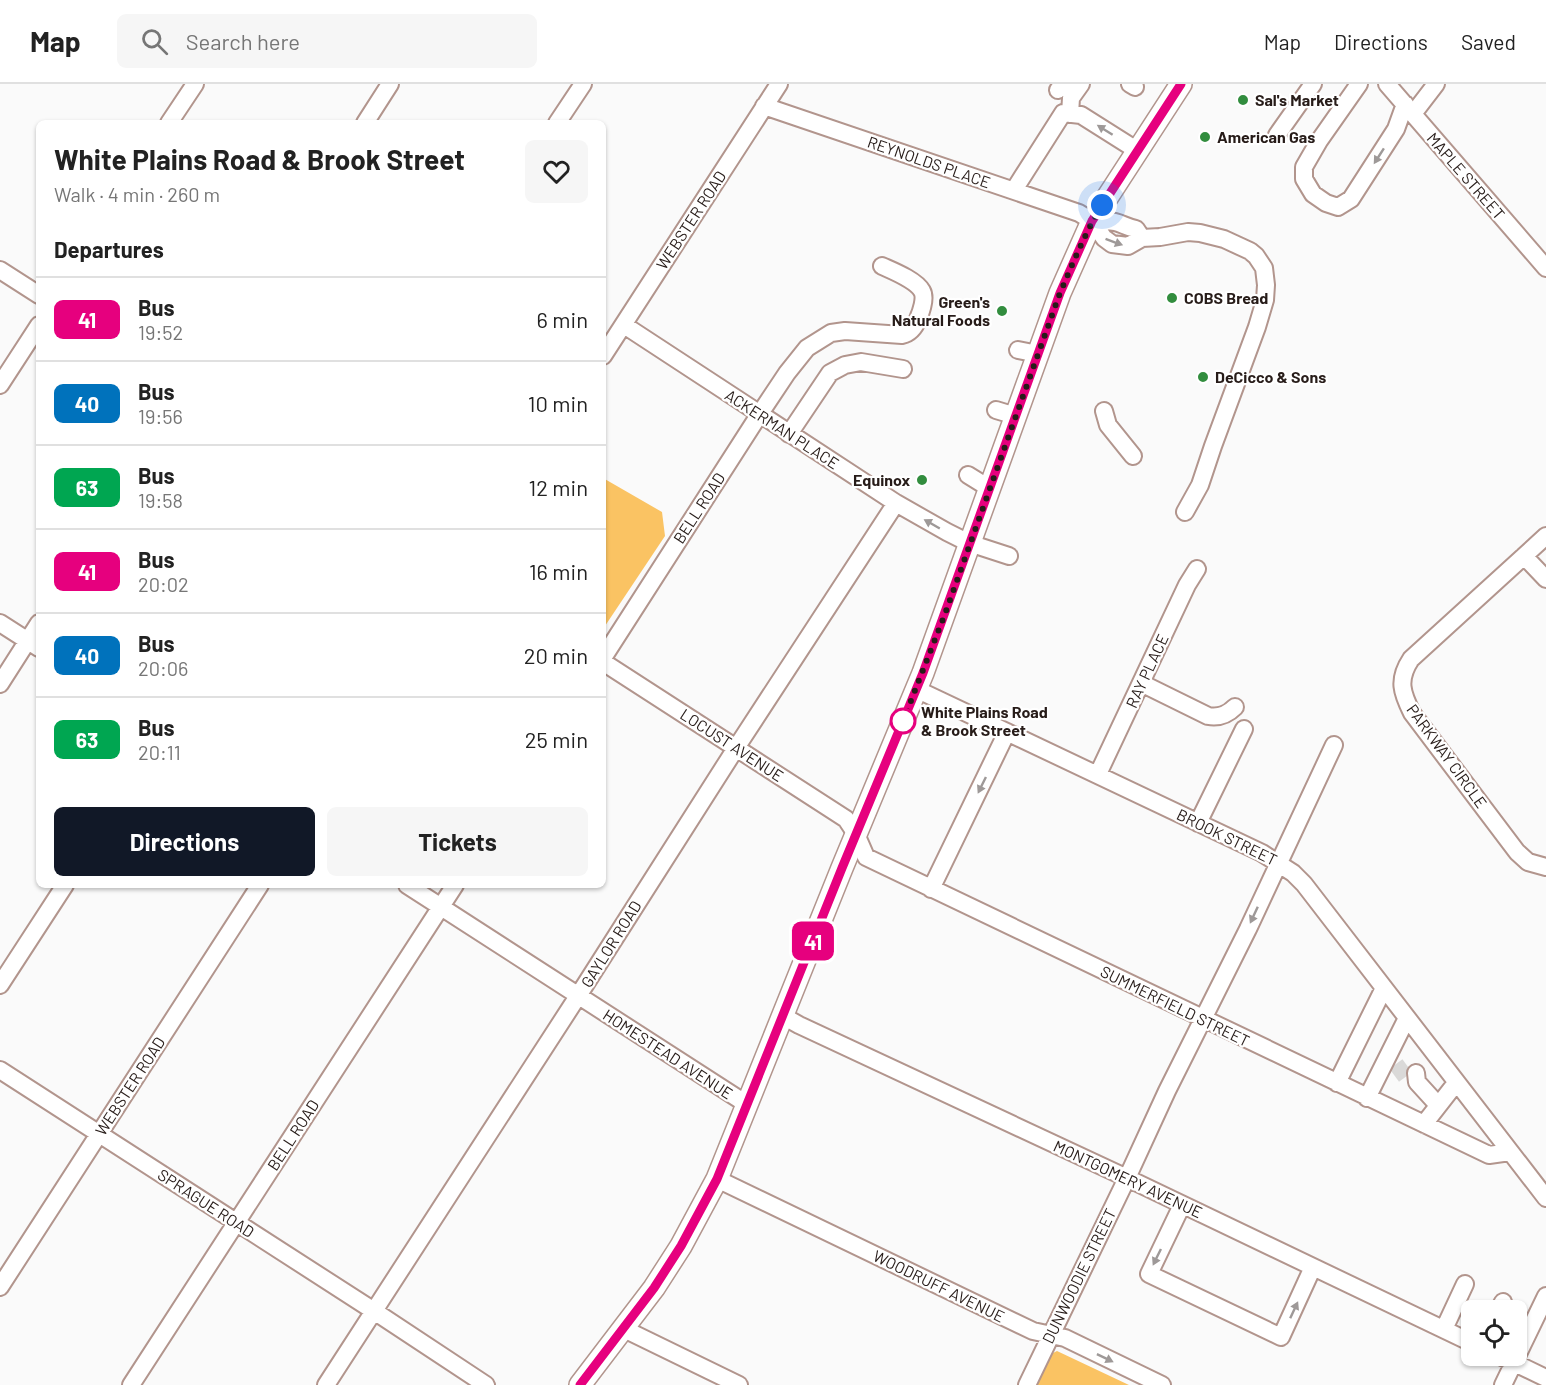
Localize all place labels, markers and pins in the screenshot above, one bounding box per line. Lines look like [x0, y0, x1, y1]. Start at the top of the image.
place label: Sal's Market [1255, 90, 1339, 109]
marker: Sal's Market [1236, 93, 1250, 107]
place label: American Gas [1217, 127, 1315, 146]
marker: American Gas [1198, 130, 1212, 144]
place label: COBS Bread [1184, 288, 1268, 307]
marker: COBS Bread [1165, 291, 1179, 305]
place label: Green's Natural Foods [892, 292, 990, 329]
marker: Green's Natural Foods [995, 304, 1009, 318]
place label: DeCicco & Sons [1215, 367, 1326, 386]
marker: DeCicco & Sons [1196, 370, 1210, 384]
place label: Equinox [853, 470, 910, 489]
marker: Equinox [915, 473, 929, 487]
place label: White Plains Road & Brook Street [921, 702, 1048, 739]
marker: White Plains Road & Brook Street [890, 708, 916, 734]

